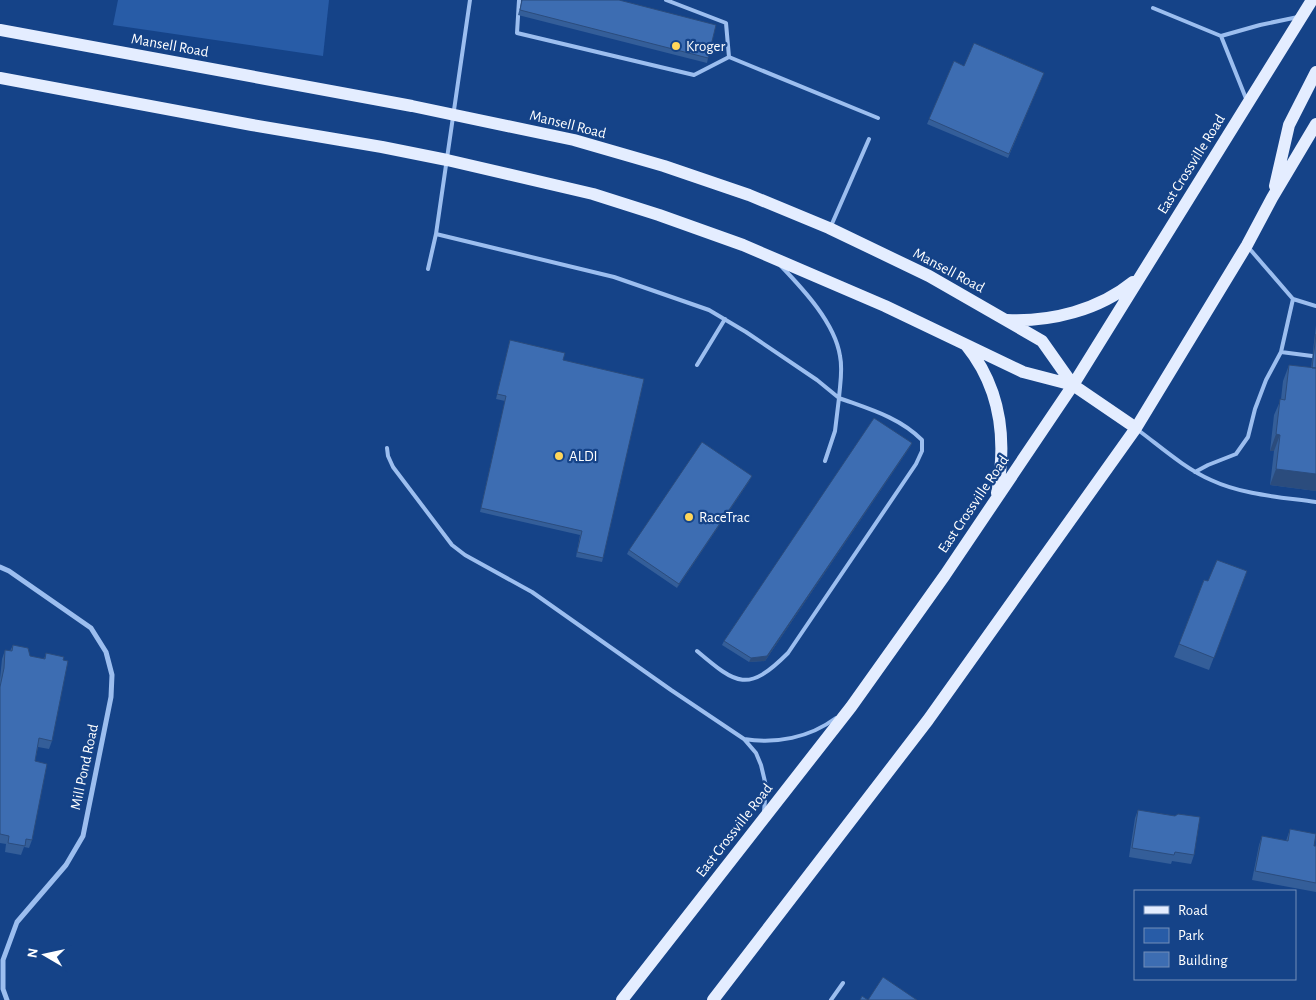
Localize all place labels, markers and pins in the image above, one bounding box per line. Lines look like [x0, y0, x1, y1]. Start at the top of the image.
place label: Kroger [686, 39, 725, 54]
marker: Kroger [670, 40, 682, 52]
place label: ALDI [569, 449, 598, 464]
marker: ALDI [553, 450, 565, 462]
place label: RaceTrac [699, 510, 750, 525]
marker: RaceTrac [683, 511, 695, 523]

